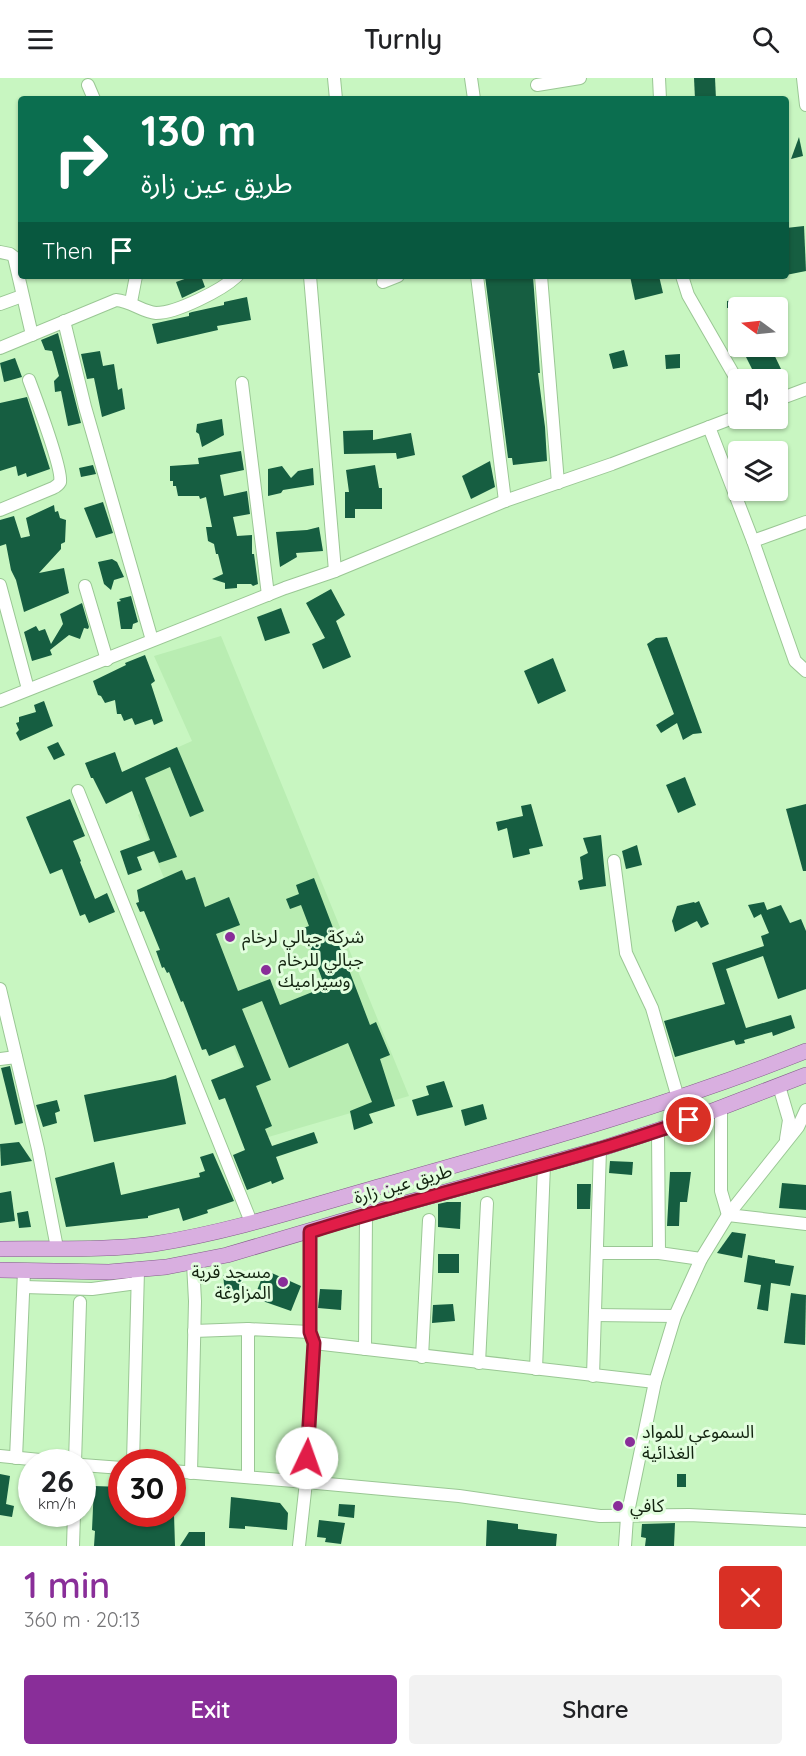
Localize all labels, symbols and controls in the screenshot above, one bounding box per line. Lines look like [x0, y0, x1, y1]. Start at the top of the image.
text: Turnly [364, 22, 442, 56]
icon: menu [24, 23, 57, 56]
icon: search [749, 23, 782, 56]
text: 130 m [141, 104, 256, 157]
icon: right [42, 120, 120, 198]
text: طريق عين زارة [141, 166, 293, 200]
icon: arrive [105, 234, 138, 267]
text: Then [42, 237, 93, 265]
north arrow [728, 297, 788, 357]
map controls [728, 297, 788, 501]
button: sound [728, 369, 788, 429]
button: layers [728, 441, 788, 501]
place label: شركة جبالي لرخام [242, 925, 364, 951]
marker: شركة جبالي لرخام [223, 930, 237, 944]
place label: جبالي للرخام وسيراميك [278, 948, 364, 992]
marker: جبالي للرخام وسيراميك [259, 963, 273, 977]
pin [663, 1094, 714, 1145]
icon: arrive [672, 1103, 705, 1136]
street label: طريق عين زارة [351, 1159, 455, 1209]
place label: مسجد قرية المزاوغة [192, 1260, 271, 1304]
marker: مسجد قرية المزاوغة [276, 1275, 290, 1289]
place label: السموعي للمواد الغذائية [642, 1420, 754, 1464]
position arrow [275, 1426, 339, 1490]
marker: السموعي للمواد الغذائية [623, 1435, 637, 1449]
speed limit sign: 30 [108, 1449, 186, 1527]
text: 26 [40, 1462, 74, 1500]
text: km/h [38, 1494, 76, 1513]
place label: كافي [630, 1494, 665, 1519]
marker: كافي [611, 1499, 625, 1513]
text: 1 min [24, 1562, 110, 1607]
button: close [719, 1566, 782, 1629]
text: 360 m · 20:13 [24, 1607, 140, 1632]
button: Exit [24, 1675, 397, 1744]
button: Share [409, 1675, 782, 1744]

